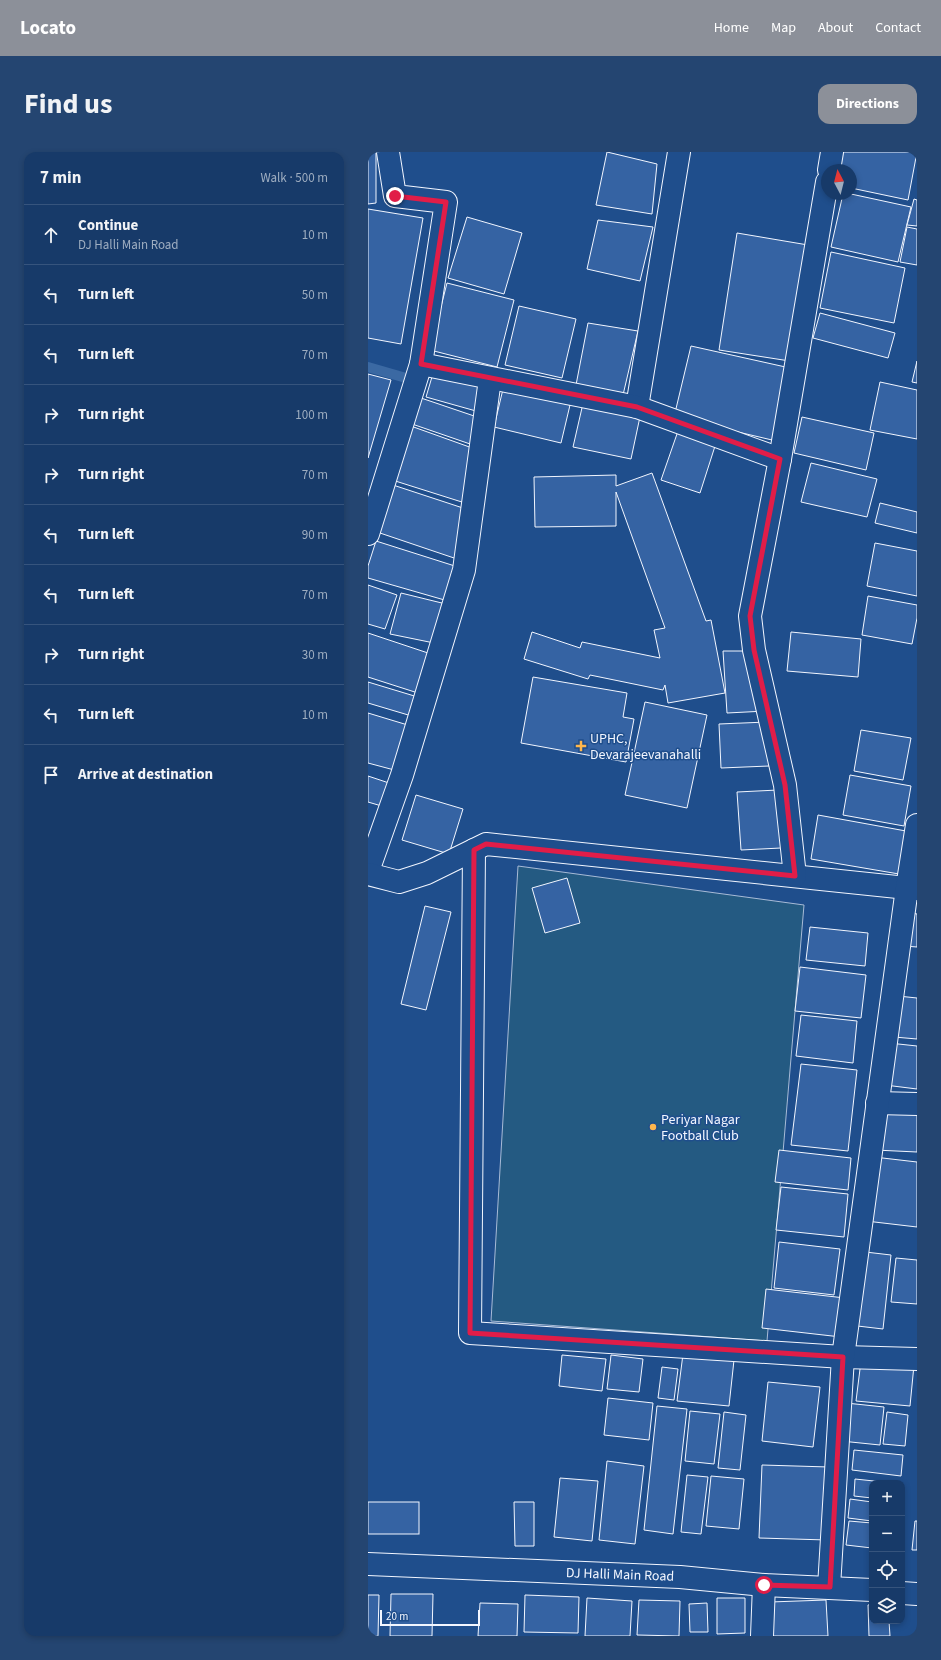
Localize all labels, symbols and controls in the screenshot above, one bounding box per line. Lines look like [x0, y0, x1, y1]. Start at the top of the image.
text: Locato [20, 15, 76, 42]
text: Home [714, 18, 749, 38]
text: Map [771, 18, 796, 38]
text: About [818, 18, 853, 38]
text: Contact [875, 18, 921, 38]
text: Find us [24, 84, 112, 124]
button: Directions [818, 84, 917, 124]
north arrow [821, 164, 857, 200]
text: 7 min [40, 166, 81, 190]
text: Walk · 500 m [260, 169, 328, 187]
route end [386, 187, 404, 205]
text: Continue [78, 215, 138, 236]
icon: ahead [40, 224, 62, 246]
text: 10 m [302, 226, 328, 244]
text: DJ Halli Main Road [78, 236, 179, 254]
icon: left [40, 284, 62, 306]
text: Turn left [78, 284, 134, 305]
text: 50 m [302, 286, 328, 304]
icon: left [40, 344, 62, 366]
text: Turn left [78, 344, 134, 365]
text: 70 m [302, 346, 328, 364]
icon: right [40, 404, 62, 426]
text: Turn right [78, 404, 144, 425]
text: 100 m [295, 406, 328, 424]
icon: right [40, 464, 62, 486]
text: Turn right [78, 464, 144, 485]
text: 70 m [302, 466, 328, 484]
icon: left [40, 524, 62, 546]
text: Turn left [78, 524, 134, 545]
text: 90 m [302, 526, 328, 544]
icon: left [40, 584, 62, 606]
text: Turn left [78, 584, 134, 605]
text: 70 m [302, 586, 328, 604]
icon: right [40, 644, 62, 666]
text: Turn right [78, 644, 144, 665]
text: 30 m [302, 646, 328, 664]
icon: left [40, 704, 62, 726]
text: Turn left [78, 704, 134, 725]
text: 10 m [302, 706, 328, 724]
place label: UPHC, Devarajeevanahalli [590, 729, 701, 765]
marker: UPHC, Devarajeevanahalli [575, 740, 587, 752]
icon: arrive [40, 764, 62, 786]
text: Arrive at destination [78, 764, 213, 785]
place label: Periyar Nagar Football Club [661, 1110, 740, 1146]
marker: Periyar Nagar Football Club [648, 1122, 658, 1132]
map controls [869, 1480, 905, 1624]
button: + [869, 1480, 905, 1516]
button: − [869, 1516, 905, 1552]
button: locate [869, 1552, 905, 1588]
street label: DJ Halli Main Road [565, 1563, 674, 1587]
route start [755, 1576, 773, 1594]
button: layers [869, 1588, 905, 1624]
scale bar [380, 1608, 480, 1627]
text: 20 m [386, 1609, 408, 1624]

